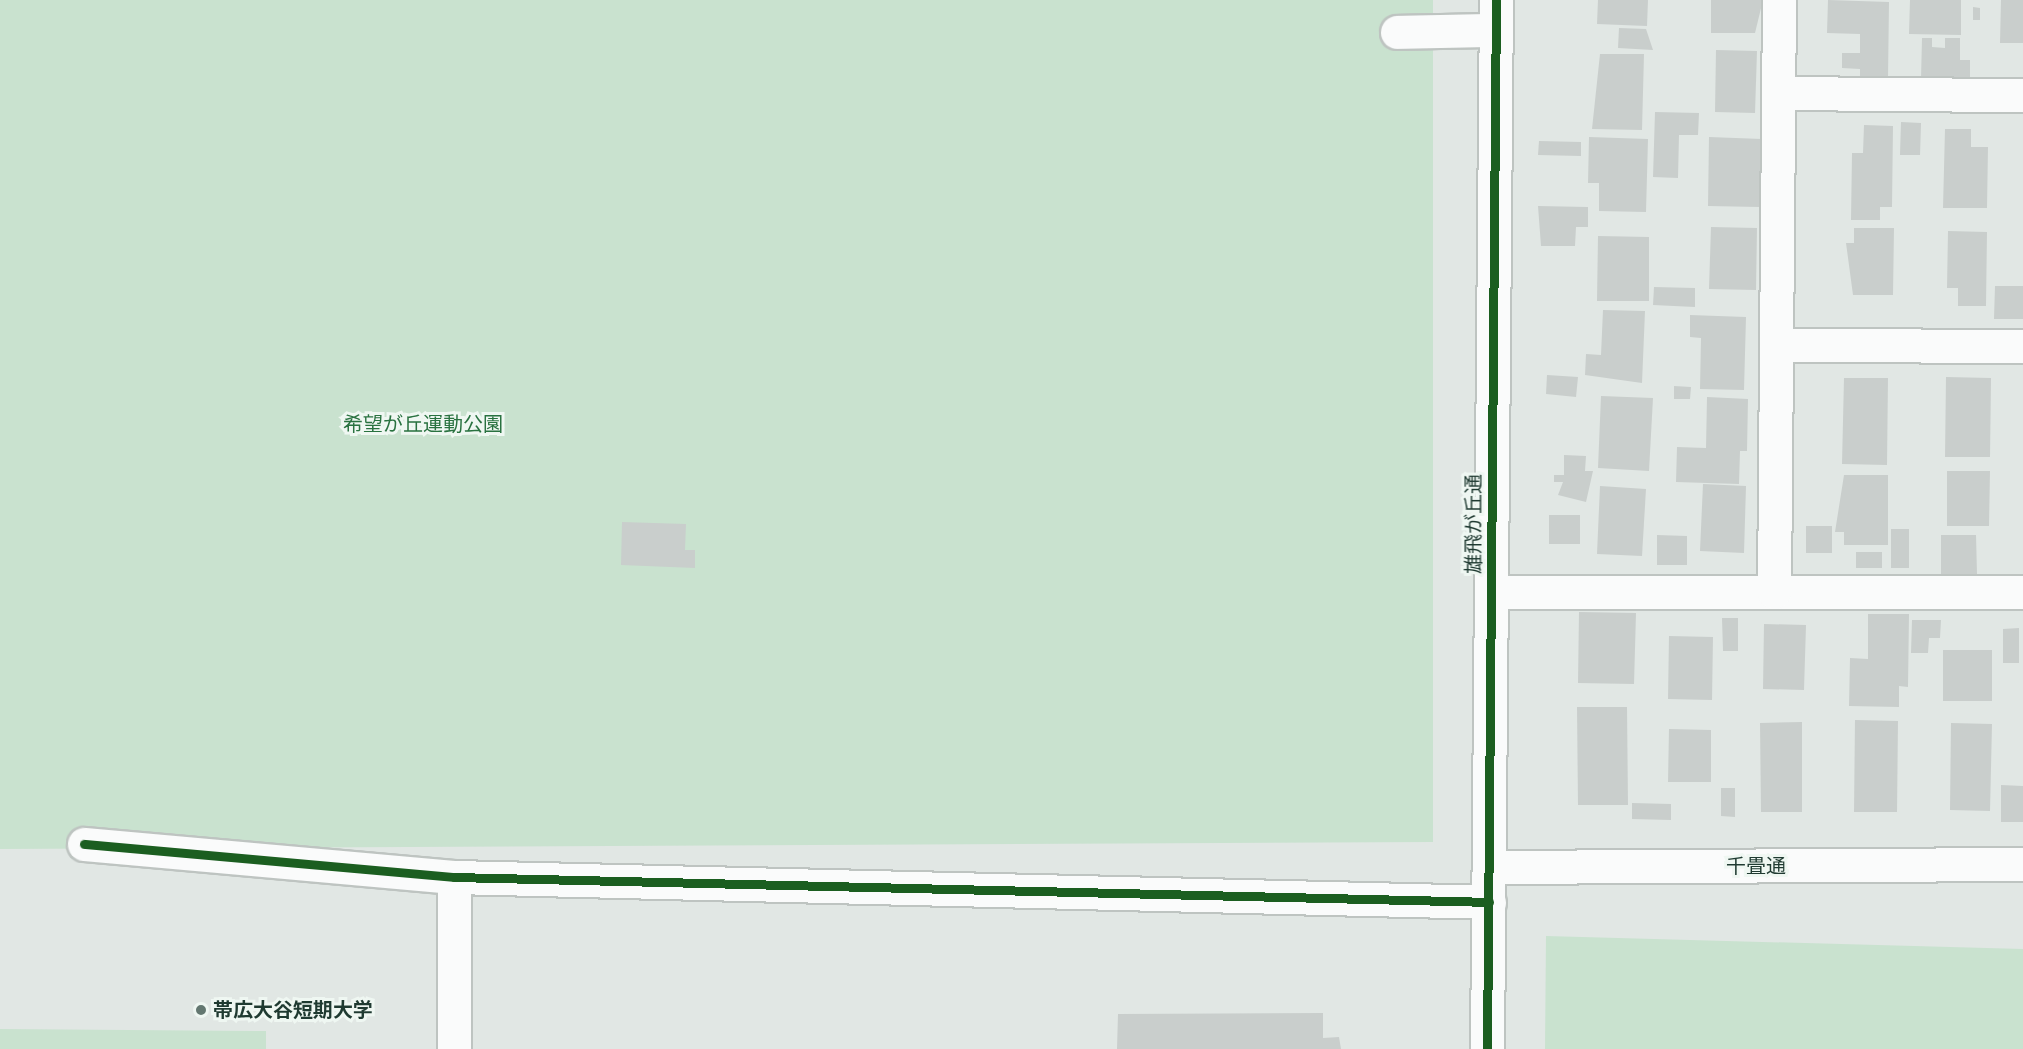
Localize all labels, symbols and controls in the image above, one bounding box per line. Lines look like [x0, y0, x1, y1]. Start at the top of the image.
park label: 希望が丘運動公園 [343, 412, 503, 436]
street label: 雄飛が丘通 [1462, 474, 1486, 574]
street label: 千畳通 [1726, 854, 1786, 878]
place label: 帯広大谷短期大学 [213, 998, 373, 1022]
marker: 帯広大谷短期大学 [194, 1003, 208, 1017]

